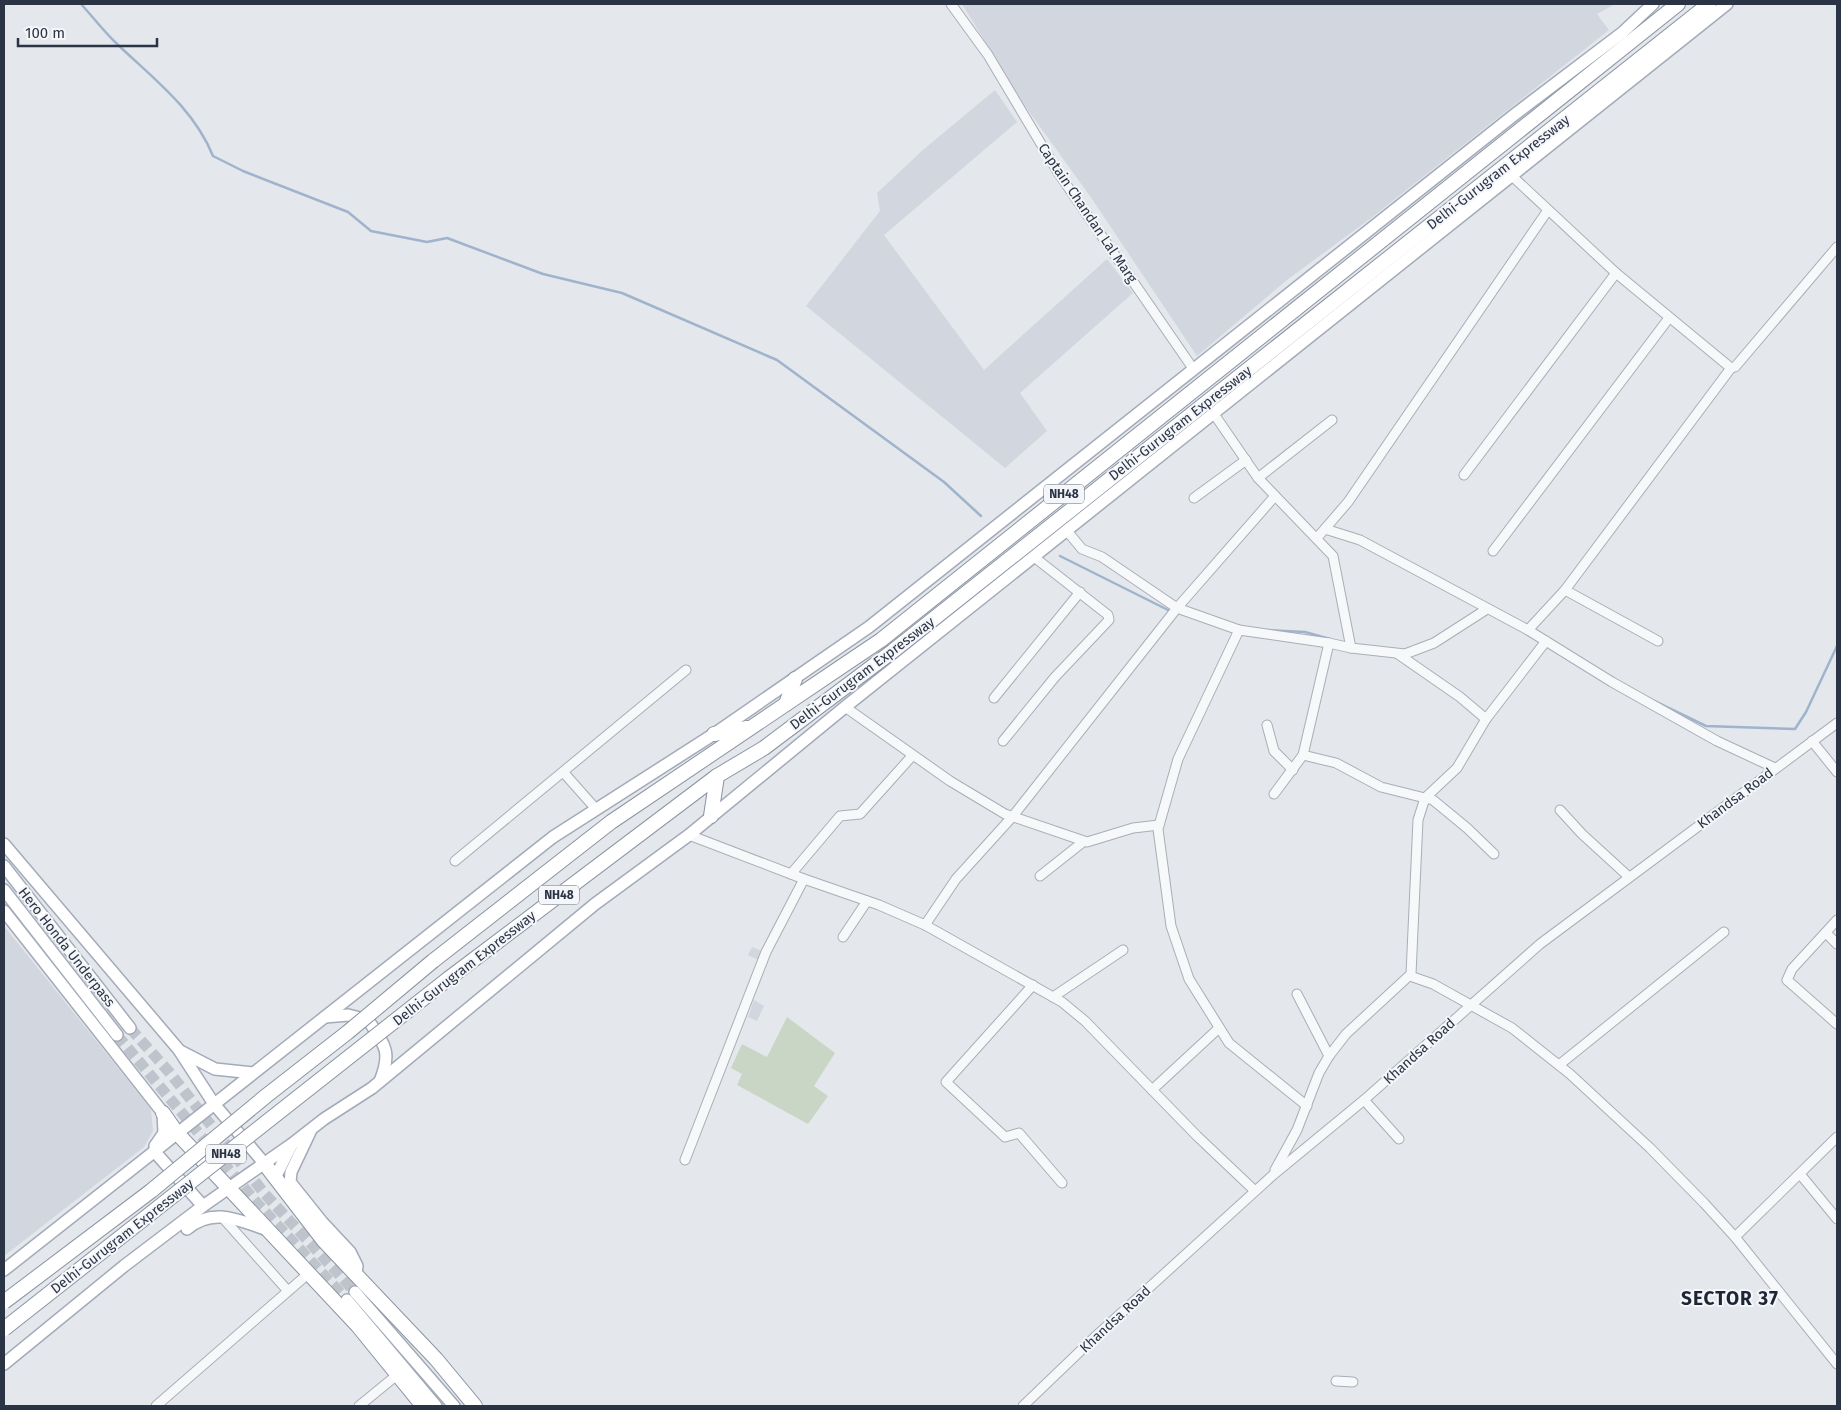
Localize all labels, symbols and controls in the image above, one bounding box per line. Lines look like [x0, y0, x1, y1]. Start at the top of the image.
scale bar [18, 15, 156, 47]
text: 100 m [25, 24, 65, 42]
street label: Delhi-Gurugram Expressway [1423, 111, 1573, 234]
street label: Captain Chandan Lal Marg [1034, 140, 1141, 287]
street label: Delhi-Gurugram Expressway [1105, 362, 1255, 485]
road number: NH48 [1044, 484, 1084, 504]
street label: Delhi-Gurugram Expressway [787, 613, 938, 733]
street label: Khandsa Road [1694, 764, 1777, 832]
street label: Hero Honda Underpass [15, 884, 119, 1011]
road number: NH48 [539, 886, 579, 904]
street label: Delhi-Gurugram Expressway [389, 907, 539, 1030]
street label: Khandsa Road [1380, 1015, 1459, 1088]
road number: NH48 [206, 1144, 246, 1164]
street label: Delhi-Gurugram Expressway [47, 1175, 197, 1298]
street label: Khandsa Road [1076, 1282, 1154, 1356]
district label: SECTOR 37 [1681, 1287, 1779, 1310]

